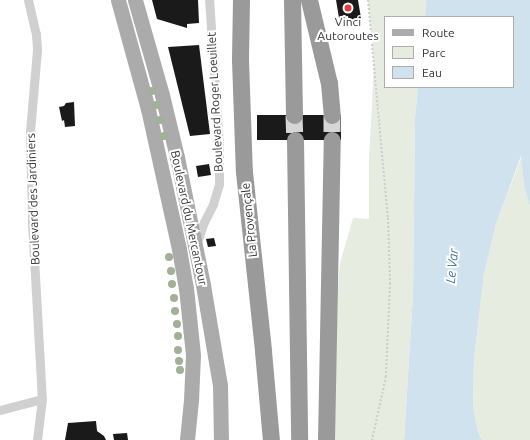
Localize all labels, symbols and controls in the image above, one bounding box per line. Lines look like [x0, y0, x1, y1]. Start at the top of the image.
marker: Vinci Autoroutes [343, 3, 353, 13]
place label: Vinci Autoroutes [317, 15, 379, 43]
legend [384, 16, 514, 88]
text: Route [422, 26, 455, 39]
street label: Boulevard Roger Loeuillet [204, 32, 226, 172]
text: Parc [422, 46, 445, 59]
text: Eau [422, 66, 442, 79]
street label: Boulevard des Jardiniers [24, 133, 42, 265]
street label: Boulevard du Mercantour [168, 149, 210, 287]
street label: La Provençale [238, 182, 260, 258]
water label: Le Var [442, 248, 462, 284]

